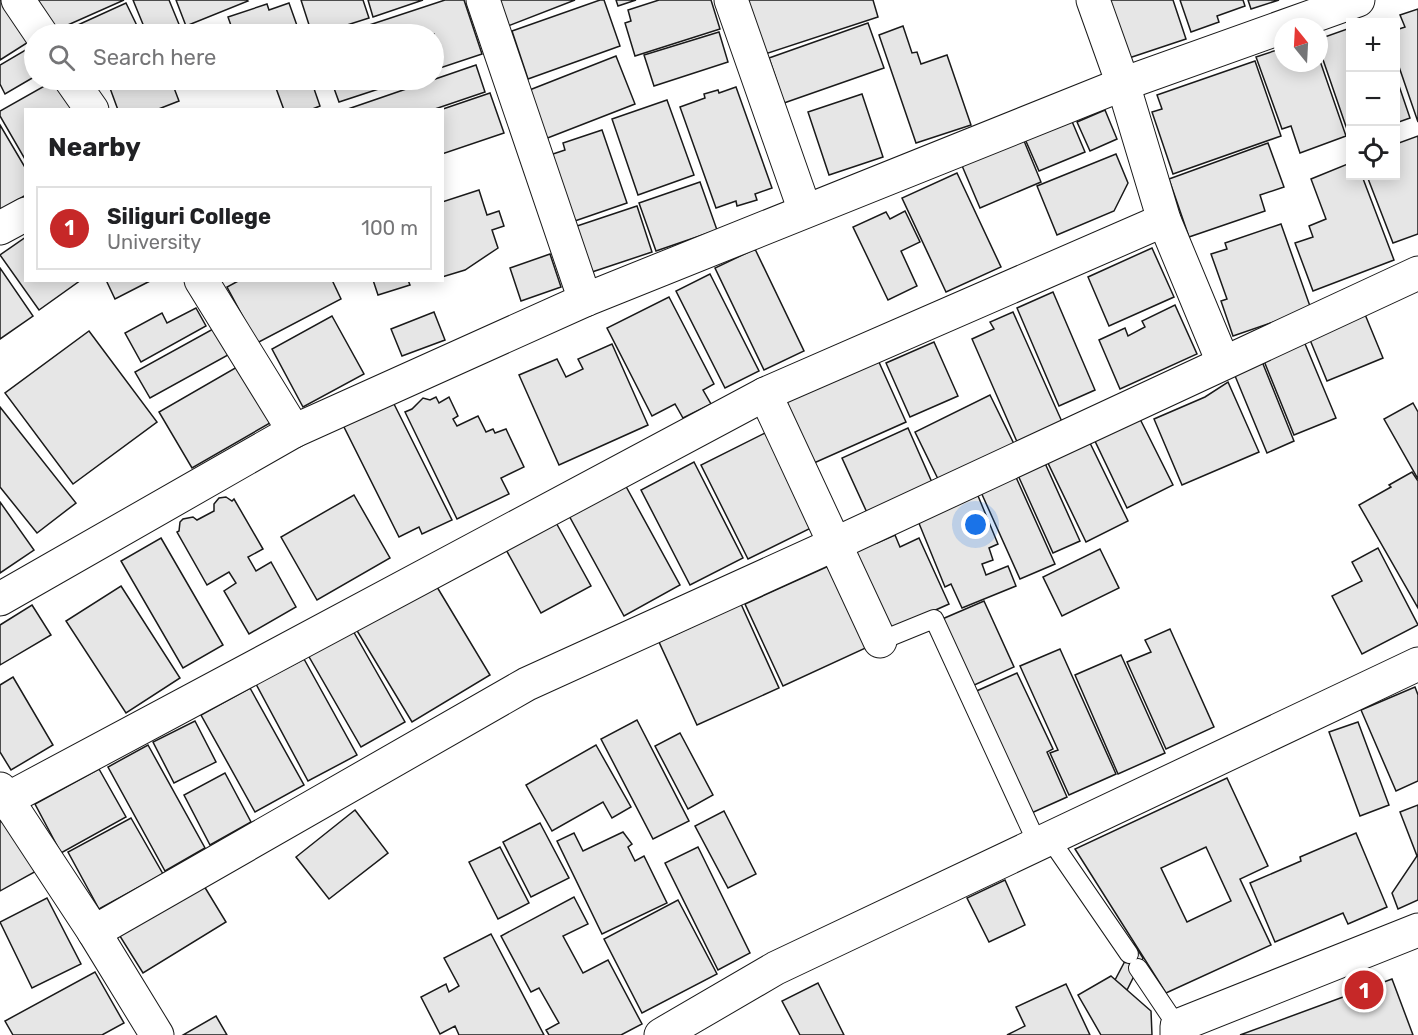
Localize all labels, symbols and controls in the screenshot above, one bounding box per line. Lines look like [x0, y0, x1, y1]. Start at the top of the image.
north arrow [1274, 18, 1328, 72]
map controls [1346, 18, 1400, 180]
button: + [1346, 18, 1400, 72]
search box [24, 24, 444, 90]
icon: search [45, 41, 78, 74]
text: Search here [93, 44, 216, 71]
button: − [1346, 72, 1400, 126]
button: locate [1346, 126, 1400, 180]
text: Nearby [48, 132, 141, 163]
text: Siliguri College [107, 203, 271, 230]
text: 1 [65, 216, 74, 240]
text: 100 m [361, 216, 418, 240]
text: University [107, 230, 201, 254]
your location [961, 510, 990, 539]
pin: 1 [1344, 968, 1384, 1012]

